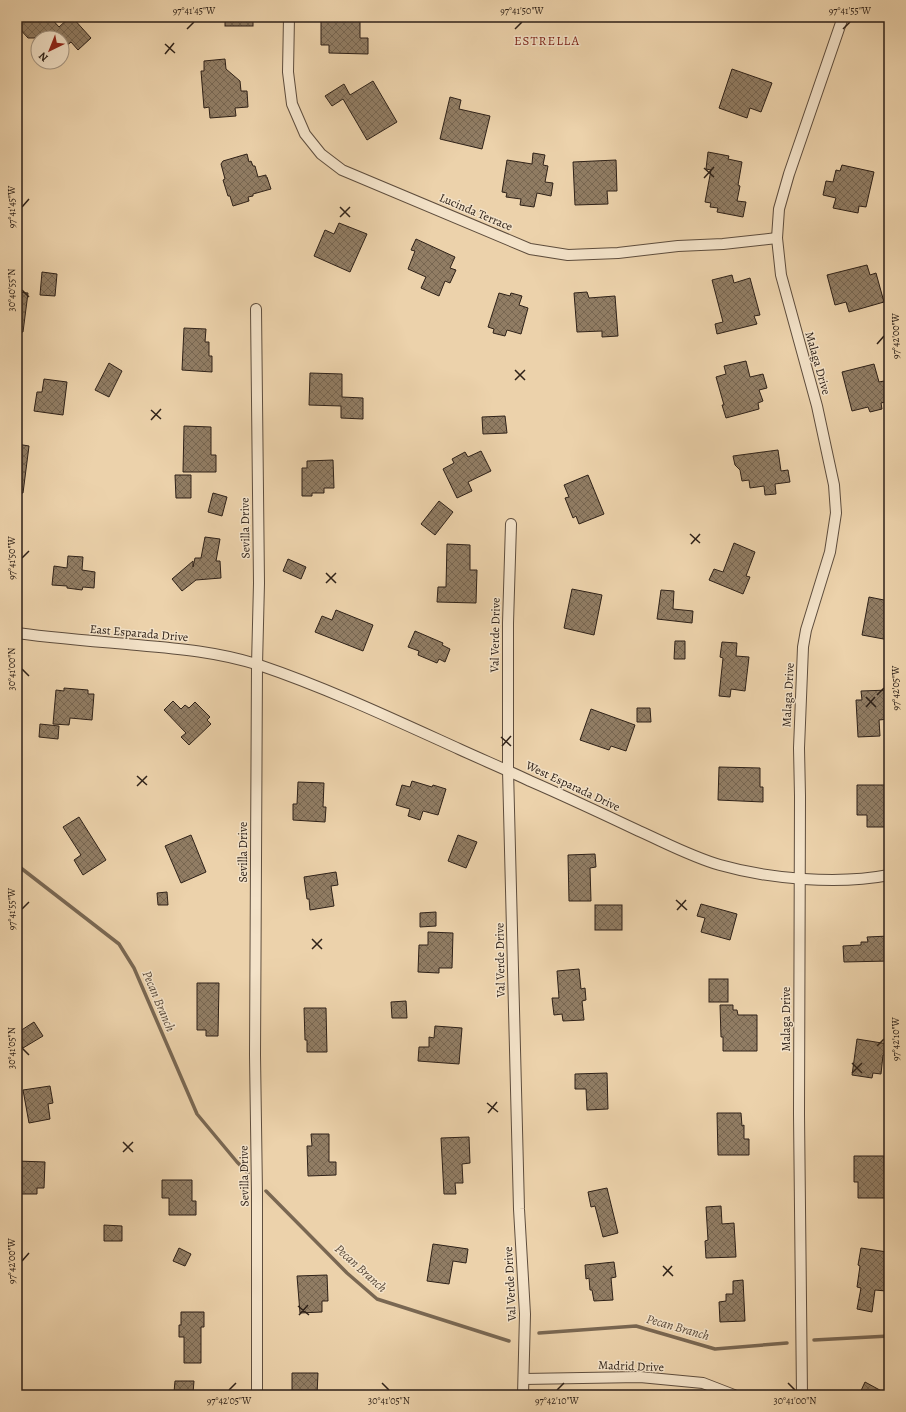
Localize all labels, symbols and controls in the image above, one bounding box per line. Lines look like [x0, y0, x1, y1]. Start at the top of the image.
text: 97°41'45"W [173, 4, 216, 17]
text: 97°41'50"W [500, 4, 544, 17]
text: 97°41'55"W [829, 4, 872, 17]
north arrow [30, 30, 70, 70]
district label: ESTRELLA [514, 32, 580, 49]
text: N [35, 49, 52, 65]
text: 97°41'45"W [5, 185, 18, 228]
street label: Lucinda Terrace [437, 189, 515, 235]
text: 30°40'55"N [5, 269, 18, 311]
text: 97°42'00"W [889, 312, 902, 359]
street label: Malaga Drive [801, 330, 835, 396]
street label: Sevilla Drive [236, 497, 254, 559]
text: 97°41'50"W [5, 536, 18, 580]
street label: Val Verde Drive [486, 598, 504, 673]
street label: East Esparada Drive [89, 621, 189, 645]
text: 30°41'00"N [5, 647, 18, 691]
street label: Malaga Drive [778, 662, 798, 728]
text: 97°42'05"W [889, 665, 902, 710]
street label: West Esparada Drive [522, 757, 623, 815]
street label: Sevilla Drive [235, 822, 251, 883]
text: 97°41'55"W [5, 887, 18, 930]
street label: Val Verde Drive [491, 923, 509, 998]
water label: Pecan Branch [139, 968, 179, 1034]
street label: Malaga Drive [778, 987, 794, 1051]
text: 97°42'10"W [889, 1016, 902, 1061]
text: 30°41'05"N [5, 1027, 18, 1069]
street label: Sevilla Drive [235, 1145, 253, 1207]
text: 97°42'00"W [5, 1237, 18, 1284]
water label: Pecan Branch [331, 1240, 391, 1296]
street label: Val Verde Drive [500, 1246, 520, 1323]
water label: Pecan Branch [645, 1310, 711, 1344]
street label: Madrid Drive [598, 1357, 664, 1375]
text: 97°42'05"W [207, 1394, 252, 1407]
text: 30°41'05"N [368, 1394, 410, 1407]
text: 97°42'10"W [535, 1394, 580, 1407]
text: 30°41'00"N [773, 1394, 817, 1407]

